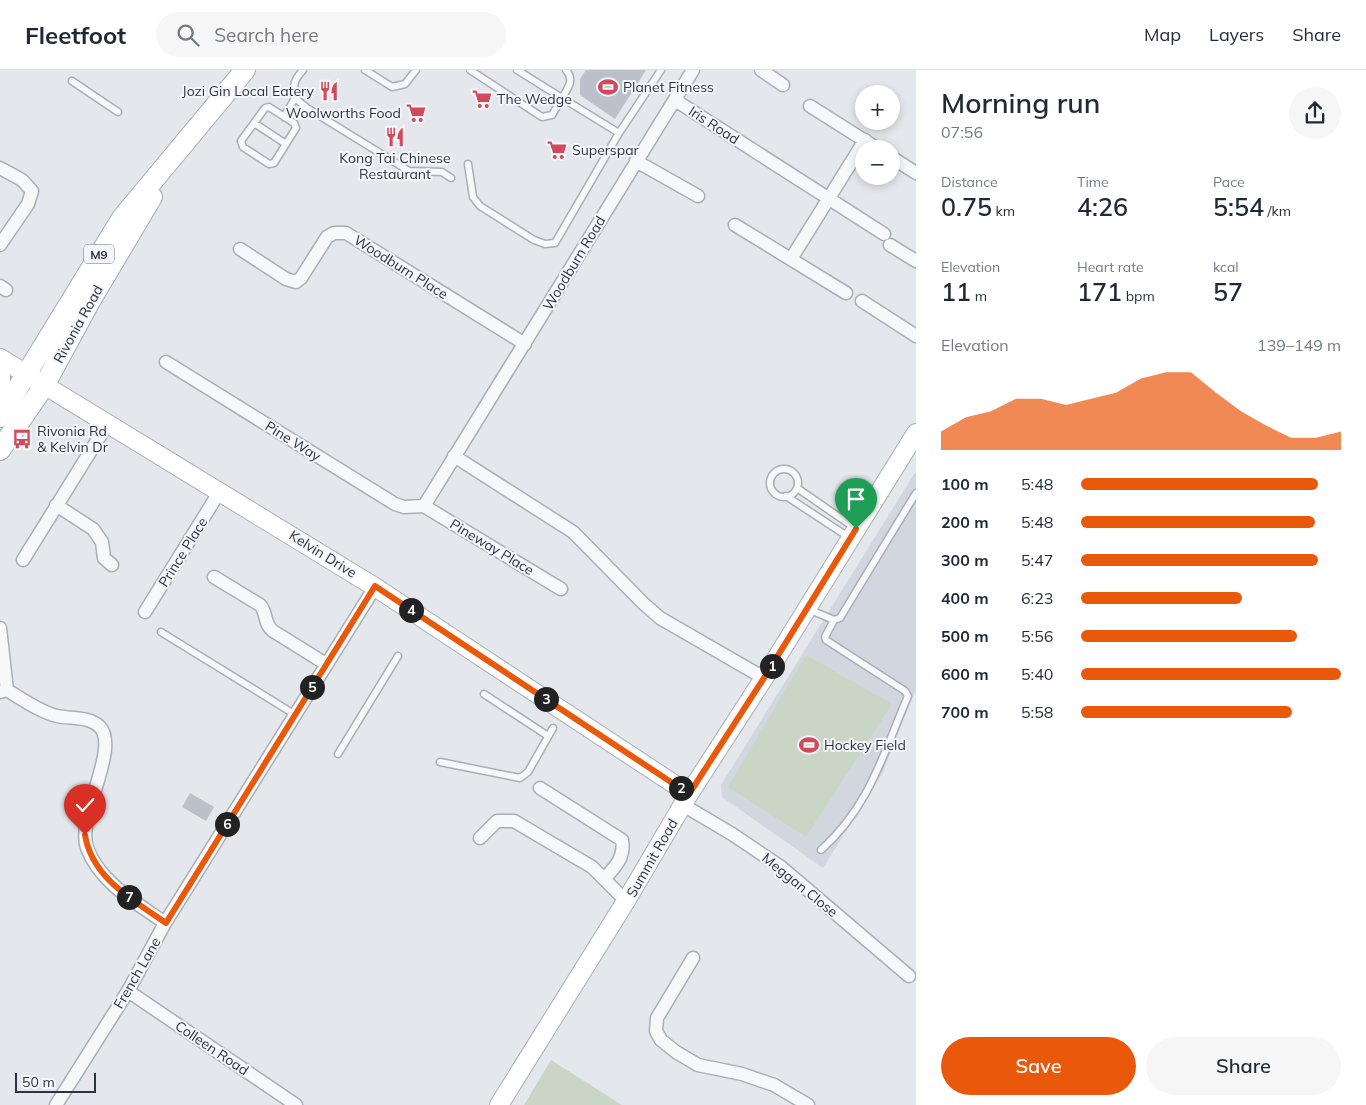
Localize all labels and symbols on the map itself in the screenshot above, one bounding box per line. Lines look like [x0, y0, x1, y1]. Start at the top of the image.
sports icon: Planet Fitness [597, 76, 619, 98]
place label: Planet Fitness [623, 78, 714, 96]
restaurant icon: Jozi Gin Local Eatery [318, 80, 340, 102]
place label: Jozi Gin Local Eatery [182, 82, 315, 100]
supermarket icon: The Wedge [471, 88, 493, 110]
place label: The Wedge [497, 90, 572, 108]
supermarket icon: Woolworths Food [405, 102, 427, 124]
street label: Iris Road [685, 102, 743, 148]
place label: Woolworths Food [286, 104, 401, 122]
restaurant icon: Kong Tai Chinese Restaurant [384, 126, 406, 148]
supermarket icon: Superspar [546, 139, 568, 161]
place label: Superspar [572, 141, 640, 159]
place label: Kong Tai Chinese Restaurant [339, 149, 451, 183]
street label: Woodburn Road [539, 213, 609, 313]
street label: Woodburn Place [351, 231, 451, 303]
road number: M9 [84, 244, 114, 263]
street label: Rivonia Road [49, 282, 107, 366]
street label: Pine Way [262, 417, 325, 465]
place label: Rivonia Rd & Kelvin Dr [37, 422, 109, 456]
bus stop icon: Rivonia Rd & Kelvin Dr [11, 428, 33, 450]
pin [835, 478, 877, 529]
street label: Prince Place [154, 514, 212, 590]
street label: Pineway Place [447, 515, 537, 579]
street label: Kelvin Drive [286, 526, 360, 582]
pin: 4 [398, 598, 424, 622]
pin: 1 [760, 654, 784, 678]
pin: 5 [300, 674, 324, 700]
pin: 3 [534, 686, 558, 712]
sports icon: Hockey Field [798, 734, 820, 756]
place label: Hockey Field [824, 736, 906, 754]
pin: 2 [668, 776, 694, 800]
pin [64, 784, 106, 835]
pin: 6 [214, 812, 240, 836]
street label: Summit Road [622, 816, 682, 900]
street label: Meggan Close [758, 849, 842, 921]
pin: 7 [116, 884, 142, 910]
street label: French Lane [109, 934, 165, 1012]
street label: Colleen Road [172, 1017, 252, 1079]
scale bar [15, 1070, 96, 1093]

